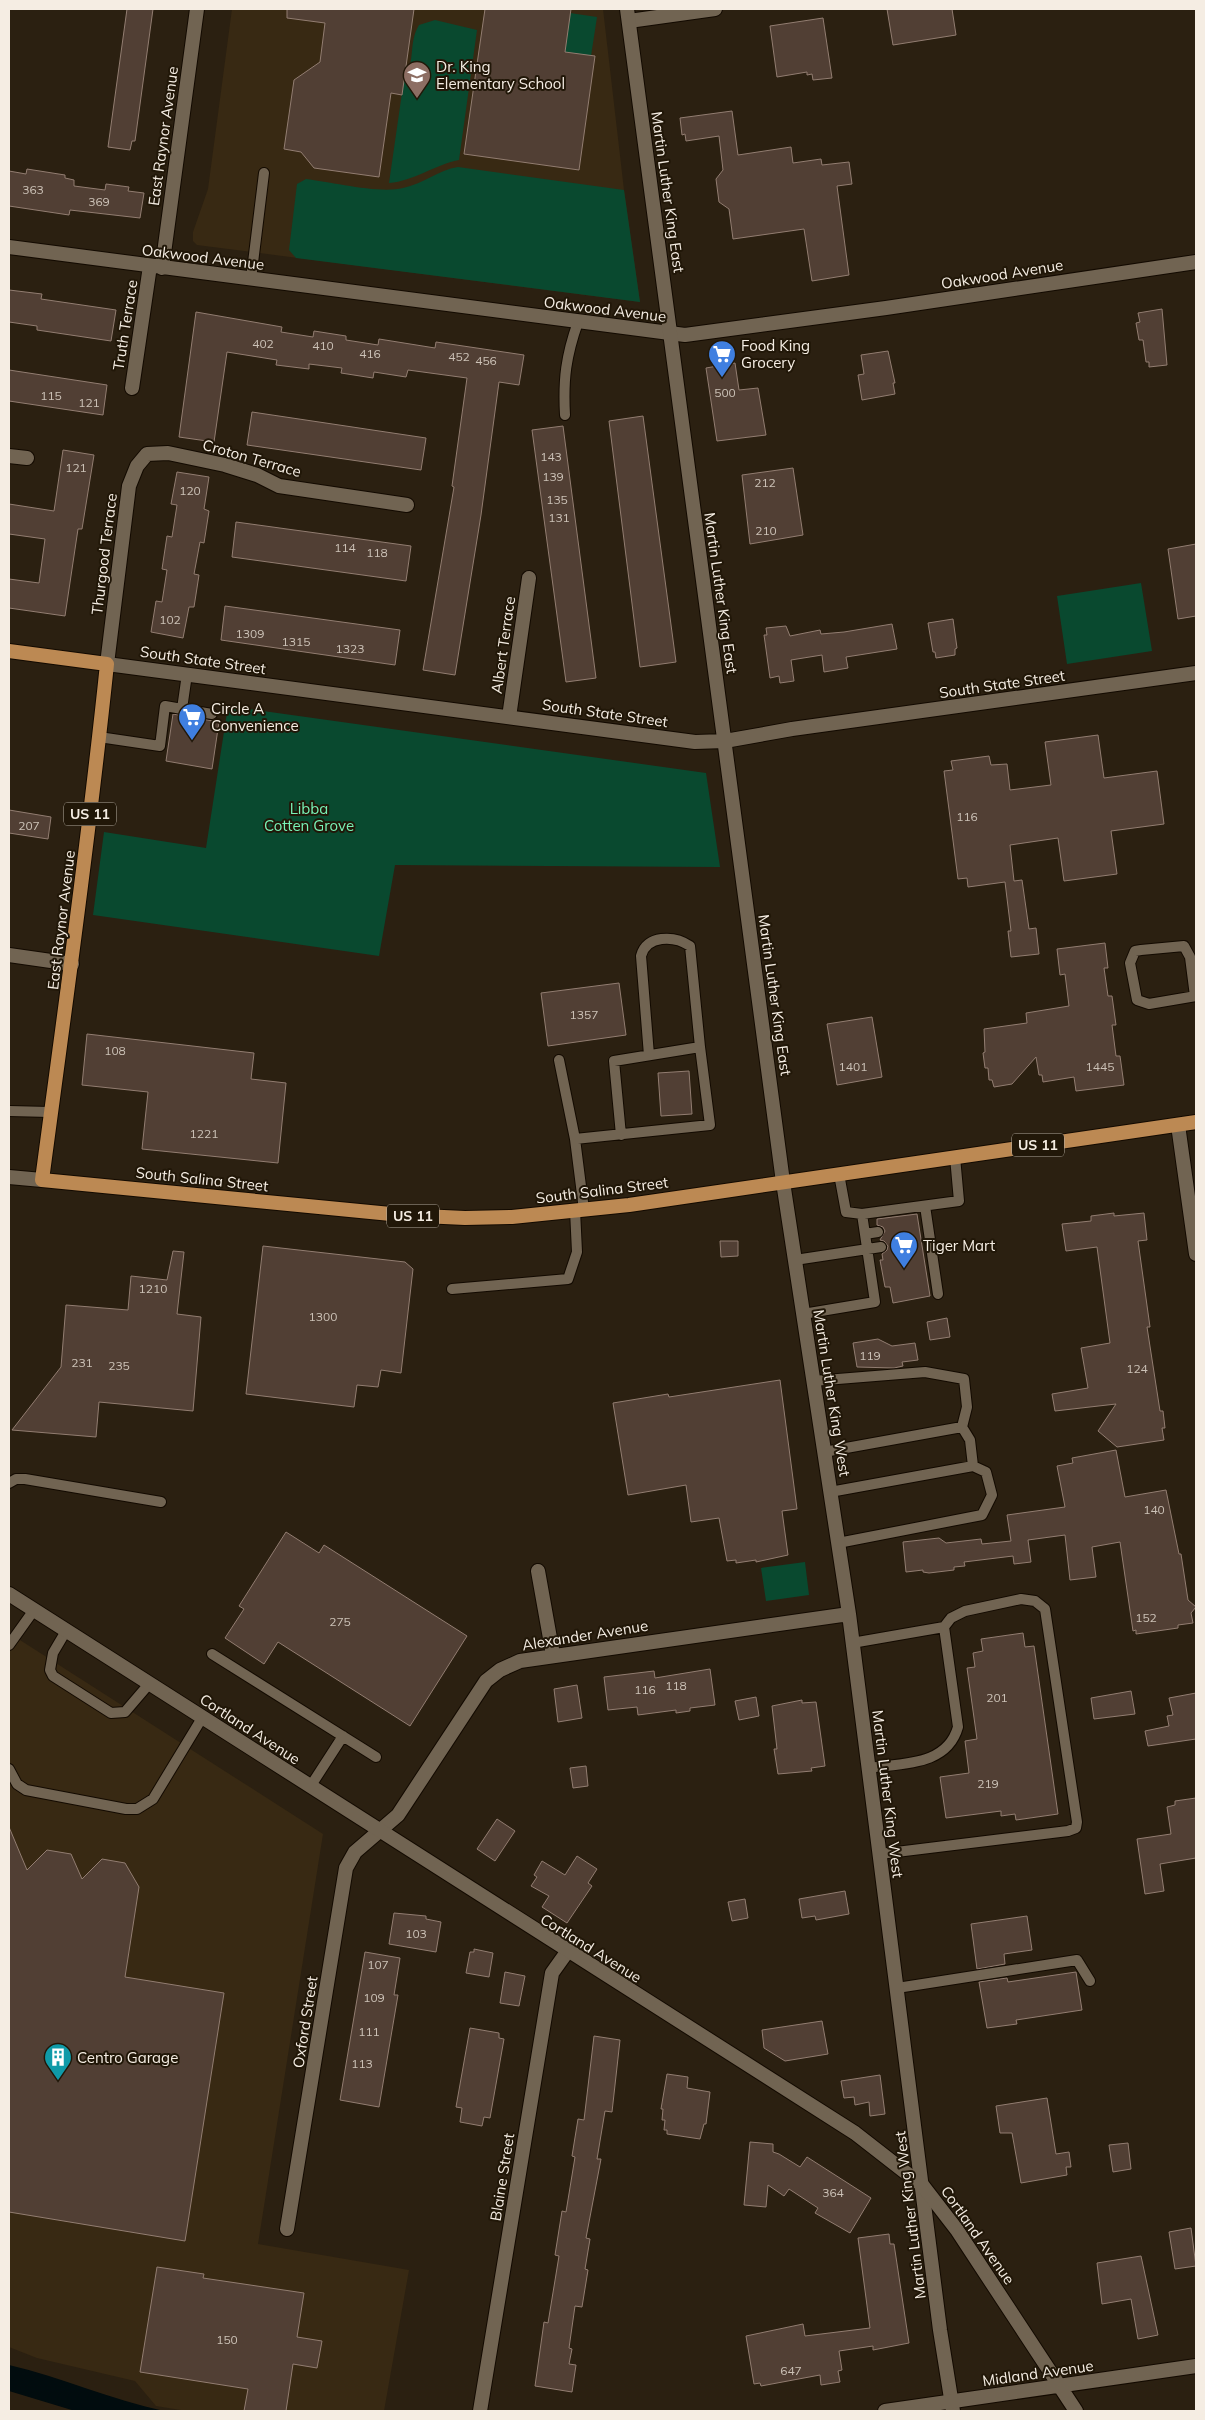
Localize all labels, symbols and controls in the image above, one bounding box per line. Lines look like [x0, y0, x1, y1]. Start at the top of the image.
place label: Dr. King Elementary School [436, 57, 565, 93]
school or university icon: Dr. King Elementary School [402, 60, 432, 99]
street label: East Raynor Avenue [144, 65, 182, 207]
street label: Martin Luther King East [647, 110, 689, 274]
house number: 363 [22, 182, 44, 197]
house number: 369 [88, 194, 110, 209]
street label: Oakwood Avenue [141, 240, 265, 274]
street label: Oakwood Avenue [940, 255, 1064, 293]
street label: Truth Terrace [108, 278, 142, 372]
street label: Oakwood Avenue [543, 292, 667, 326]
house number: 402 [252, 336, 274, 351]
place label: Food King Grocery [741, 336, 810, 372]
house number: 410 [312, 338, 334, 353]
supermarket icon: Food King Grocery [707, 339, 737, 378]
house number: 416 [359, 346, 381, 361]
house number: 452 [448, 349, 470, 364]
house number: 456 [475, 353, 497, 368]
house number: 500 [714, 385, 736, 400]
house number: 115 [40, 388, 62, 403]
house number: 121 [78, 395, 100, 410]
street label: Croton Terrace [200, 435, 304, 481]
house number: 143 [540, 449, 562, 464]
house number: 121 [65, 460, 87, 475]
house number: 139 [542, 469, 564, 484]
house number: 212 [754, 475, 776, 490]
house number: 120 [179, 483, 201, 498]
street label: Thurgood Terrace [87, 492, 121, 616]
house number: 135 [546, 492, 568, 507]
house number: 131 [548, 510, 570, 525]
street label: Martin Luther King East [700, 511, 742, 675]
house number: 210 [755, 523, 777, 538]
house number: 114 [334, 540, 356, 555]
house number: 118 [366, 545, 388, 560]
street label: Albert Terrace [487, 595, 519, 695]
house number: 102 [159, 612, 181, 627]
house number: 1309 [236, 626, 264, 641]
house number: 1315 [282, 634, 310, 649]
house number: 1323 [336, 641, 364, 656]
street label: South State Street [139, 642, 267, 678]
street label: South State Street [938, 666, 1066, 702]
street label: South State Street [541, 695, 669, 731]
place label: Circle A Convenience [211, 699, 299, 735]
supermarket icon: Circle A Convenience [177, 702, 207, 741]
park label: Libba Cotten Grove [264, 799, 354, 835]
road number: US 11 [64, 802, 116, 826]
house number: 116 [956, 809, 978, 824]
house number: 207 [18, 818, 40, 833]
street label: East Raynor Avenue [43, 849, 79, 991]
street label: Martin Luther King East [754, 913, 796, 1077]
house number: 1357 [570, 1007, 598, 1022]
house number: 108 [104, 1043, 126, 1058]
house number: 1401 [839, 1059, 867, 1074]
house number: 1445 [1086, 1059, 1114, 1074]
house number: 1221 [190, 1126, 218, 1141]
road number: US 11 [1012, 1134, 1064, 1156]
street label: South Salina Street [135, 1163, 269, 1195]
street label: South Salina Street [535, 1172, 669, 1208]
road number: US 11 [387, 1204, 439, 1228]
supermarket icon: Tiger Mart [889, 1230, 919, 1269]
place label: Tiger Mart [923, 1236, 995, 1255]
house number: 1210 [139, 1281, 167, 1296]
street label: Martin Luther King West [809, 1308, 855, 1478]
house number: 1300 [309, 1309, 337, 1324]
house number: 119 [859, 1348, 881, 1363]
house number: 231 [71, 1355, 93, 1370]
house number: 235 [108, 1358, 130, 1373]
house number: 124 [1126, 1361, 1148, 1376]
house number: 140 [1143, 1502, 1165, 1517]
house number: 152 [1135, 1610, 1157, 1625]
house number: 275 [329, 1614, 351, 1629]
street label: Alexander Avenue [521, 1616, 649, 1654]
house number: 118 [665, 1678, 687, 1693]
house number: 116 [634, 1682, 656, 1697]
street label: Cortland Avenue [196, 1689, 304, 1769]
house number: 201 [986, 1690, 1008, 1705]
street label: Martin Luther King West [868, 1709, 908, 1879]
house number: 219 [977, 1776, 999, 1791]
street label: Cortland Avenue [537, 1909, 645, 1987]
house number: 103 [405, 1926, 427, 1941]
house number: 107 [367, 1957, 389, 1972]
street label: Oxford Street [288, 1975, 322, 2069]
house number: 109 [363, 1990, 385, 2005]
house number: 111 [358, 2024, 380, 2039]
building icon: Centro Garage [43, 2042, 73, 2081]
place label: Centro Garage [77, 2048, 178, 2067]
house number: 113 [351, 2056, 373, 2071]
street label: Martin Luther King West [890, 2130, 930, 2300]
street label: Blaine Street [486, 2132, 518, 2222]
street label: Cortland Avenue [937, 2182, 1019, 2288]
house number: 364 [822, 2185, 844, 2200]
house number: 150 [216, 2332, 238, 2347]
street label: Midland Avenue [981, 2356, 1095, 2390]
house number: 647 [780, 2363, 802, 2378]

